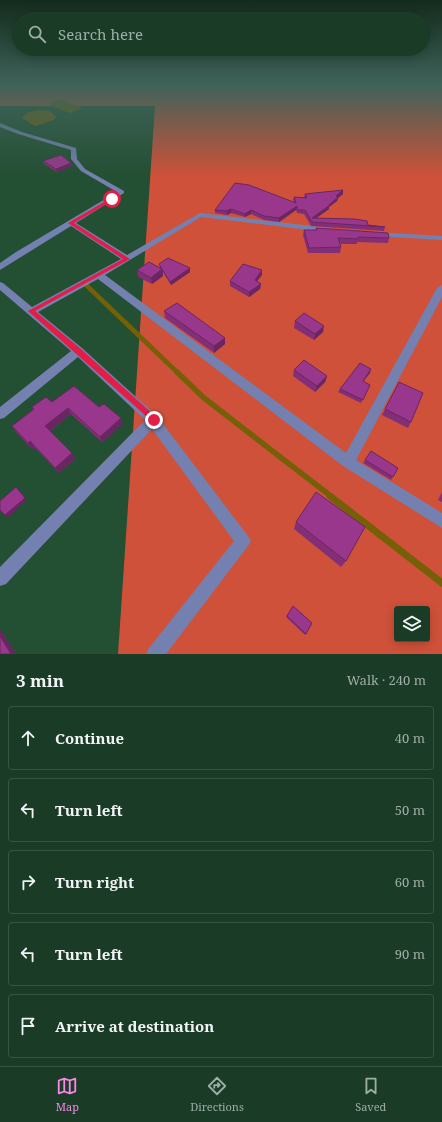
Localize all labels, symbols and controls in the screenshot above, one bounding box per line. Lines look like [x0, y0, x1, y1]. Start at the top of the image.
search box [12, 12, 430, 56]
icon: search [26, 23, 48, 45]
text: Search here [58, 24, 143, 44]
route start [103, 190, 121, 208]
route end [145, 411, 163, 429]
map controls [394, 606, 430, 642]
button: layers [394, 606, 430, 642]
text: 3 min [16, 669, 64, 692]
text: Walk · 240 m [347, 671, 426, 689]
icon: ahead [17, 727, 39, 749]
text: Continue [55, 728, 124, 748]
text: 40 m [395, 729, 425, 747]
icon: left [17, 799, 39, 821]
text: Turn left [55, 800, 123, 820]
text: 50 m [395, 801, 425, 819]
icon: right [17, 871, 39, 893]
text: Turn right [55, 872, 134, 892]
text: 60 m [395, 873, 425, 891]
icon: left [17, 943, 39, 965]
text: Turn left [55, 944, 123, 964]
text: 90 m [395, 945, 425, 963]
icon: arrive [17, 1015, 39, 1037]
text: Arrive at destination [55, 1016, 214, 1036]
tab: Map [56, 1075, 79, 1114]
tab: Directions [190, 1075, 244, 1114]
tab: Saved [355, 1075, 386, 1114]

